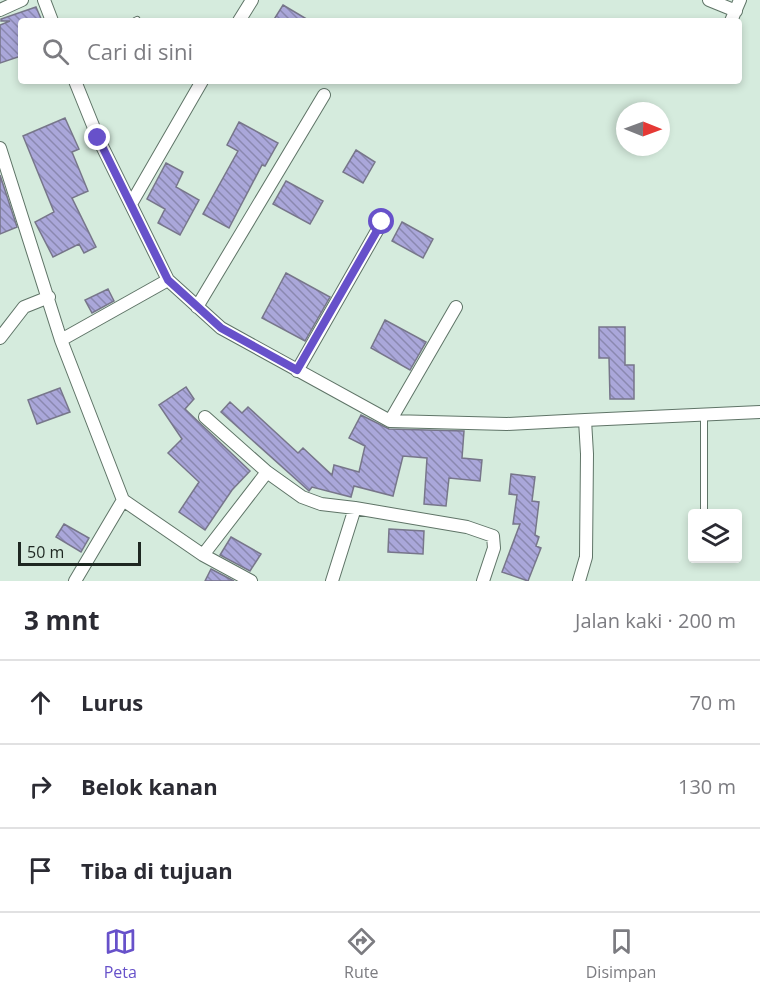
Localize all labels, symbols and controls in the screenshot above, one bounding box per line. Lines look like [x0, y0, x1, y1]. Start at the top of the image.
search box [18, 18, 742, 84]
icon: search [39, 35, 72, 68]
text: Cari di sini [87, 36, 193, 66]
north arrow [616, 102, 670, 156]
route end [84, 124, 110, 150]
route start [368, 208, 394, 234]
map controls [688, 509, 742, 563]
button: layers [688, 509, 742, 563]
scale bar [18, 539, 141, 566]
text: 50 m [27, 541, 64, 563]
text: 3 mnt [24, 602, 100, 638]
text: Jalan kaki · 200 m [575, 607, 736, 634]
icon: ahead [24, 686, 57, 719]
text: Lurus [81, 687, 143, 717]
text: 70 m [689, 689, 736, 716]
icon: right [24, 770, 57, 803]
text: Belok kanan [81, 771, 218, 801]
text: 130 m [678, 773, 736, 800]
icon: arrive [24, 854, 57, 887]
text: Tiba di tujuan [81, 855, 233, 885]
tab: Peta [104, 925, 137, 983]
tab: Rute [344, 925, 378, 983]
tab: Disimpan [586, 925, 656, 983]

